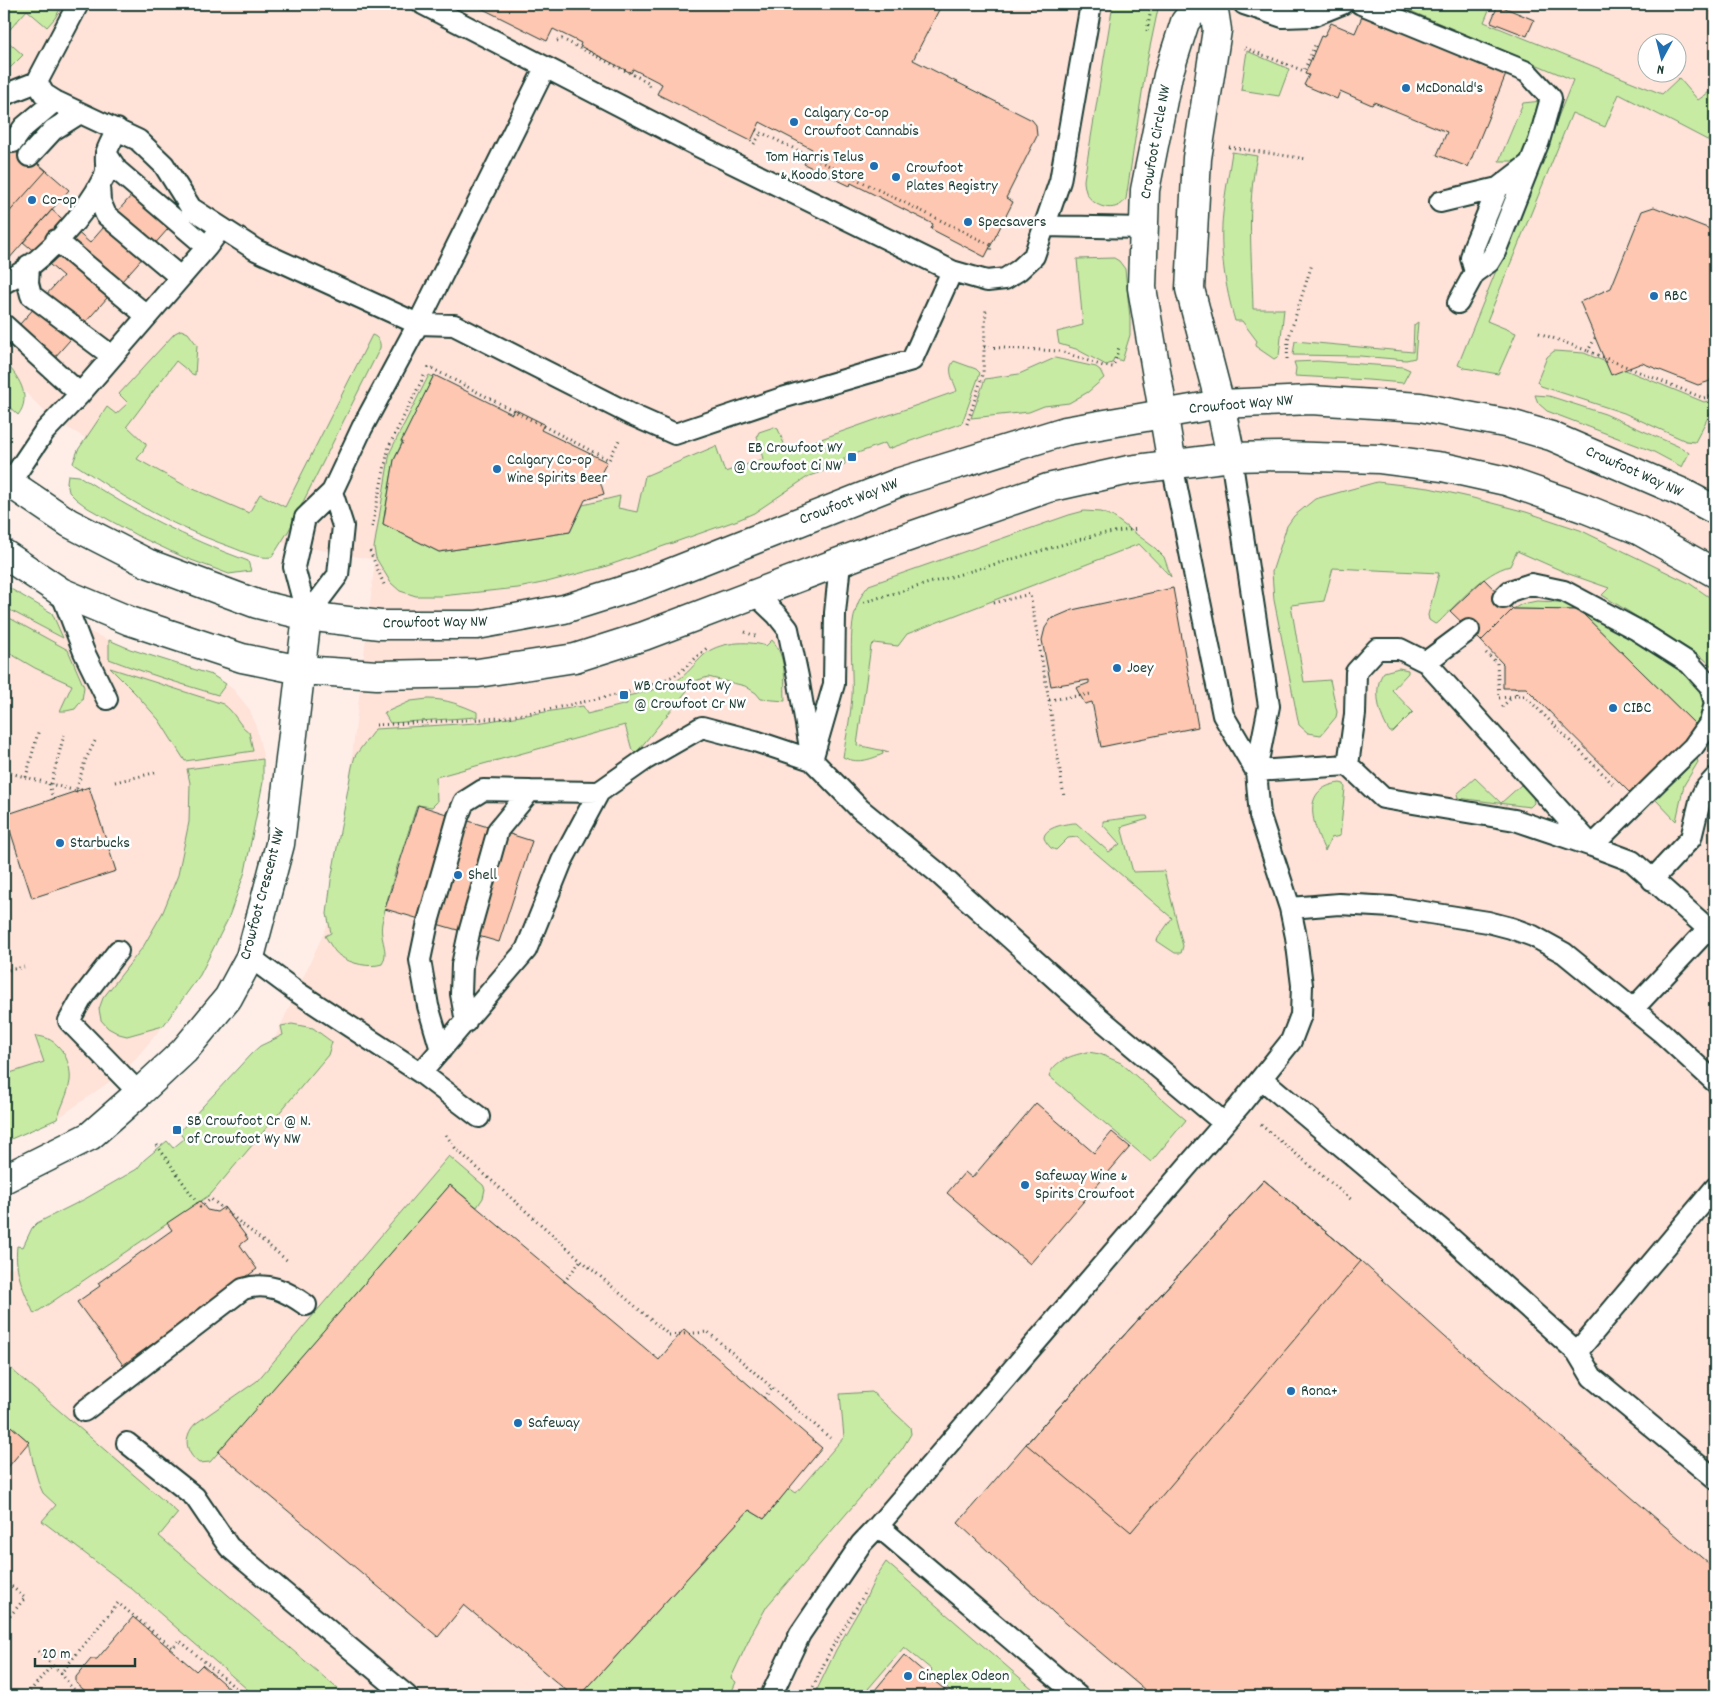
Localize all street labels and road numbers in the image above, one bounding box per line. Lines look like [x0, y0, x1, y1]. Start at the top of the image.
street label: Crowfoot Circle NW [1135, 82, 1177, 201]
street label: Crowfoot Way NW [1188, 389, 1295, 421]
street label: Crowfoot Way NW [1582, 440, 1687, 504]
street label: Crowfoot Way NW [796, 472, 903, 531]
street label: Crowfoot Way NW [382, 611, 488, 635]
street label: Crowfoot Crescent NW [234, 825, 292, 963]

